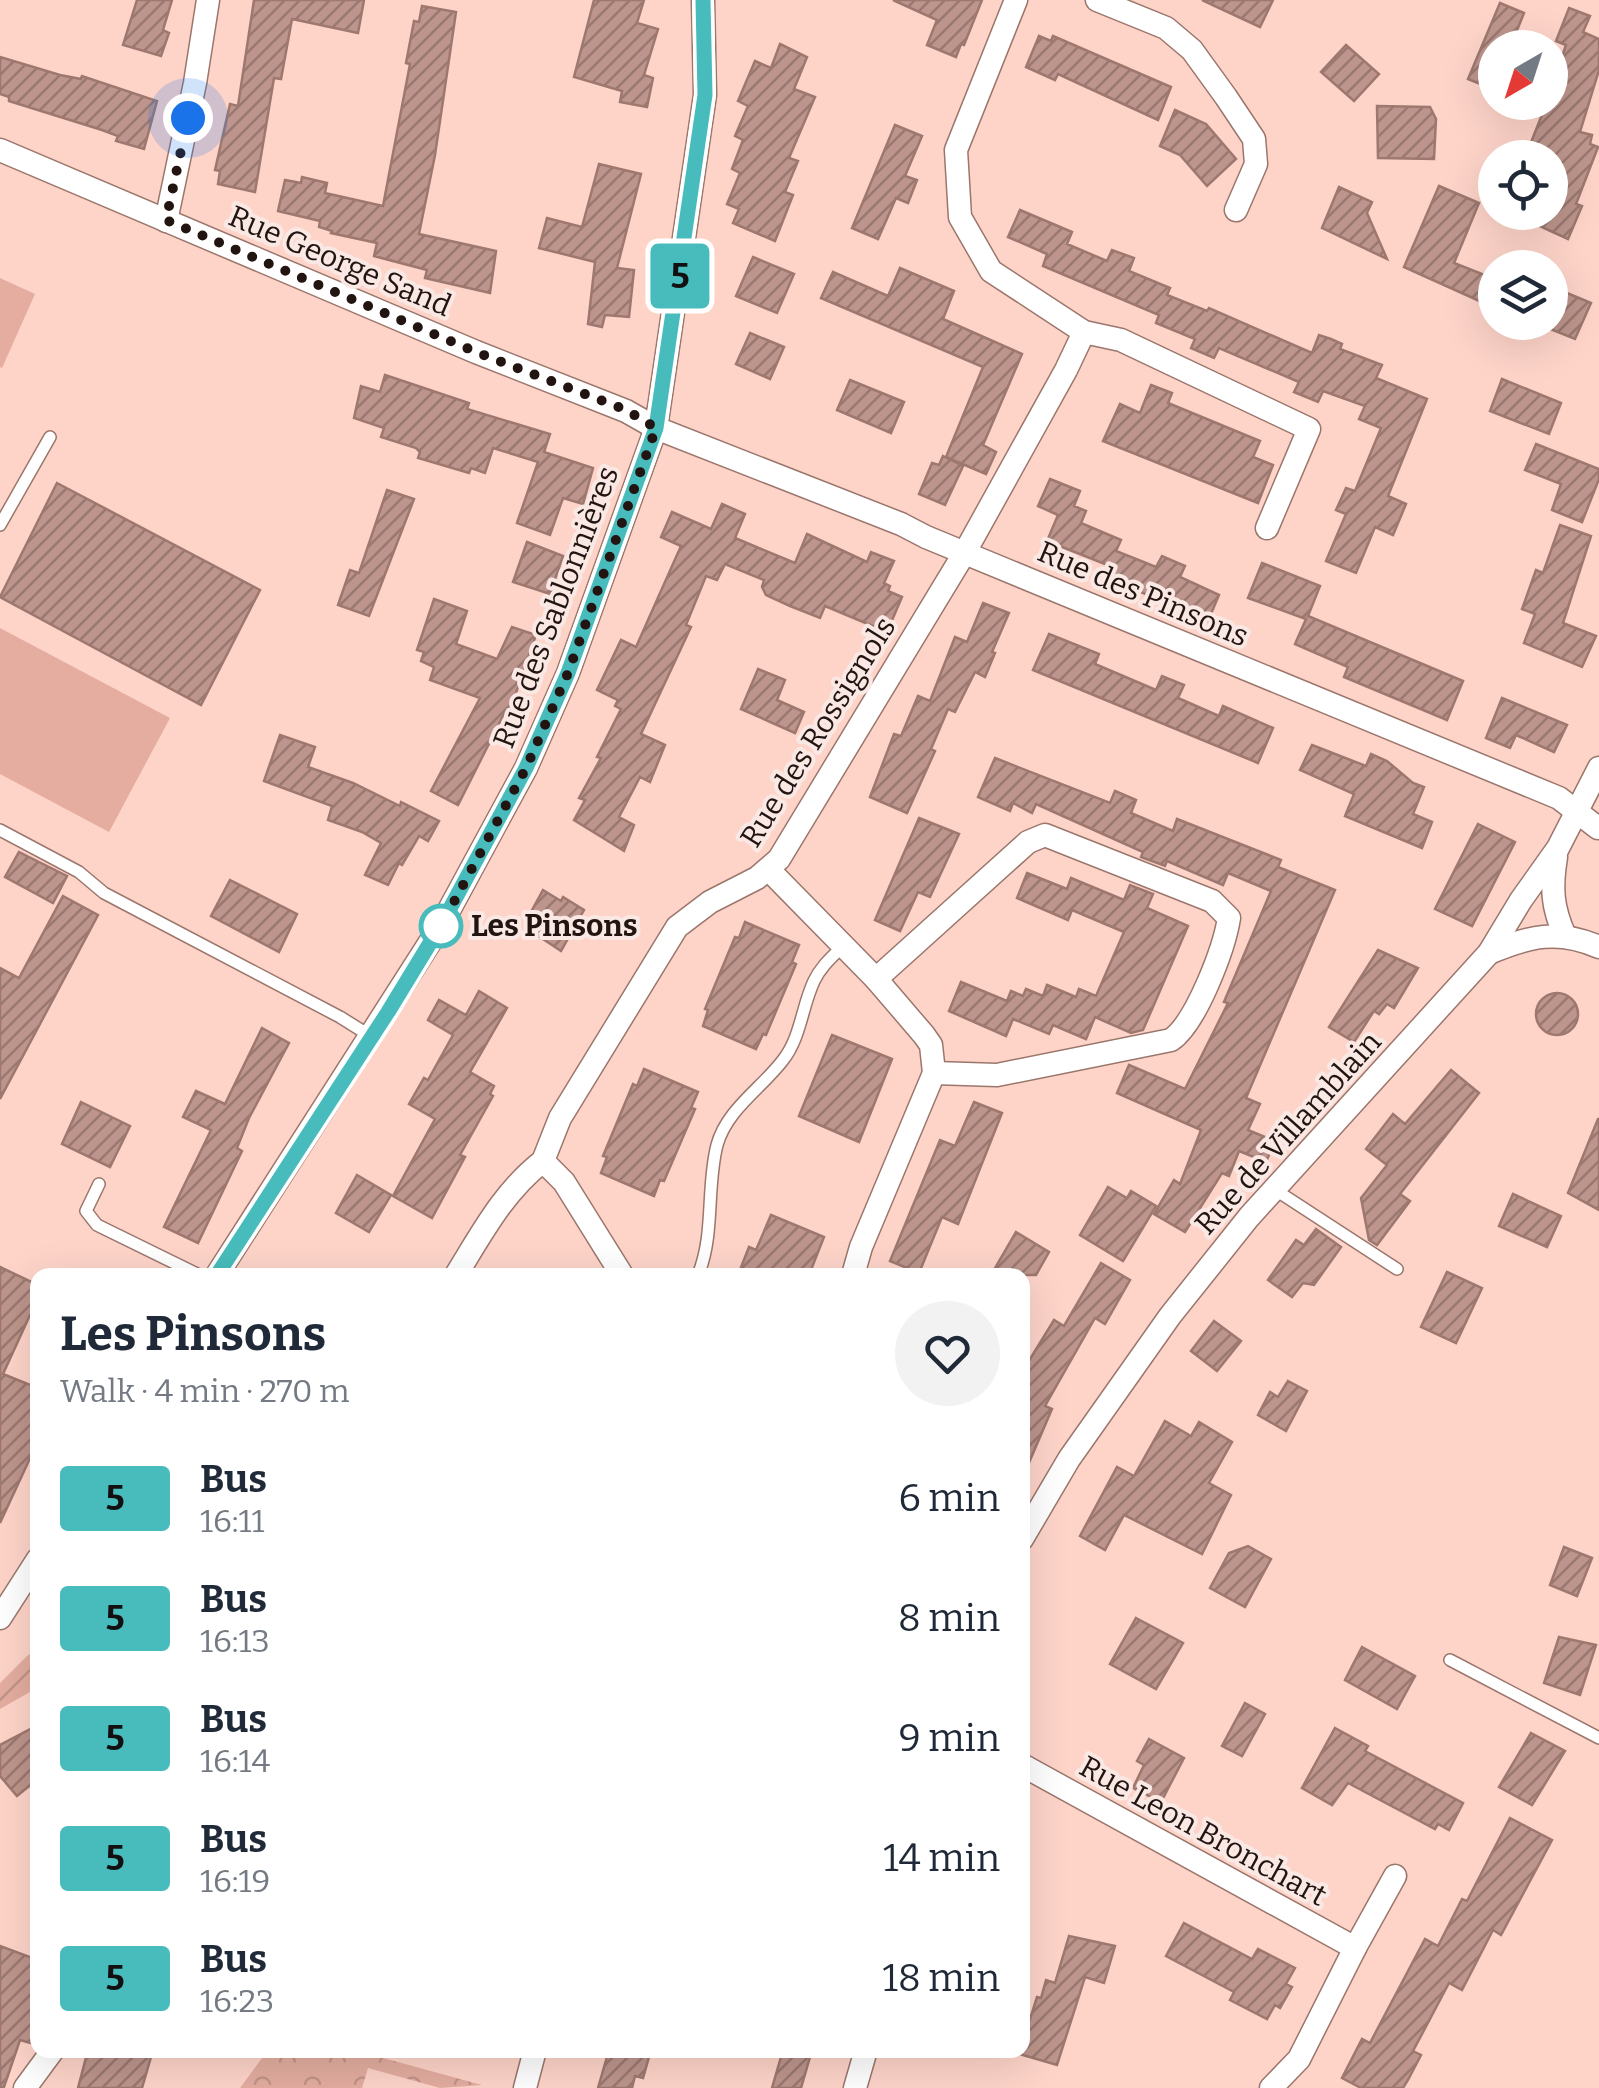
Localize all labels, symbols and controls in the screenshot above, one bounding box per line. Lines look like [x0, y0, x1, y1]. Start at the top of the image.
north arrow [1478, 30, 1568, 120]
map controls [1478, 30, 1568, 340]
your location [163, 93, 213, 143]
button: locate [1478, 140, 1568, 230]
street label: Rue George Sand [223, 198, 457, 324]
line badge: 5 [648, 244, 712, 308]
button: layers [1478, 250, 1568, 340]
text: 5 [670, 255, 690, 297]
street label: Rue des Sablonnières [486, 461, 626, 753]
street label: Rue des Pinsons [1032, 533, 1254, 655]
street label: Rue des Rossignols [733, 610, 903, 854]
marker: Les Pinsons [420, 905, 462, 947]
place label: Les Pinsons [471, 908, 637, 944]
street label: Rue de Villamblain [1187, 1024, 1389, 1242]
button: heart [895, 1301, 1000, 1406]
text: Les Pinsons [60, 1305, 326, 1363]
text: Walk · 4 min · 270 m [60, 1372, 349, 1410]
text: Bus [200, 1456, 267, 1502]
text: 6 min [898, 1475, 1000, 1521]
text: 5 [105, 1477, 125, 1519]
text: 16:11 [200, 1502, 265, 1540]
text: Bus [200, 1576, 267, 1622]
text: 8 min [898, 1595, 1000, 1641]
text: 5 [105, 1597, 125, 1639]
text: 16:13 [200, 1622, 270, 1660]
text: Bus [200, 1696, 267, 1742]
text: 9 min [899, 1715, 1000, 1761]
text: 5 [105, 1717, 125, 1759]
text: 16:14 [200, 1742, 270, 1780]
street label: Rue Leon Bronchart [1073, 1748, 1333, 1914]
text: Bus [200, 1816, 267, 1862]
text: 14 min [883, 1835, 1000, 1881]
text: 5 [105, 1837, 125, 1879]
text: 16:19 [200, 1862, 270, 1900]
text: Bus [200, 1936, 267, 1982]
text: 18 min [883, 1955, 1000, 2001]
text: 5 [105, 1957, 125, 1999]
text: 16:23 [200, 1982, 274, 2020]

